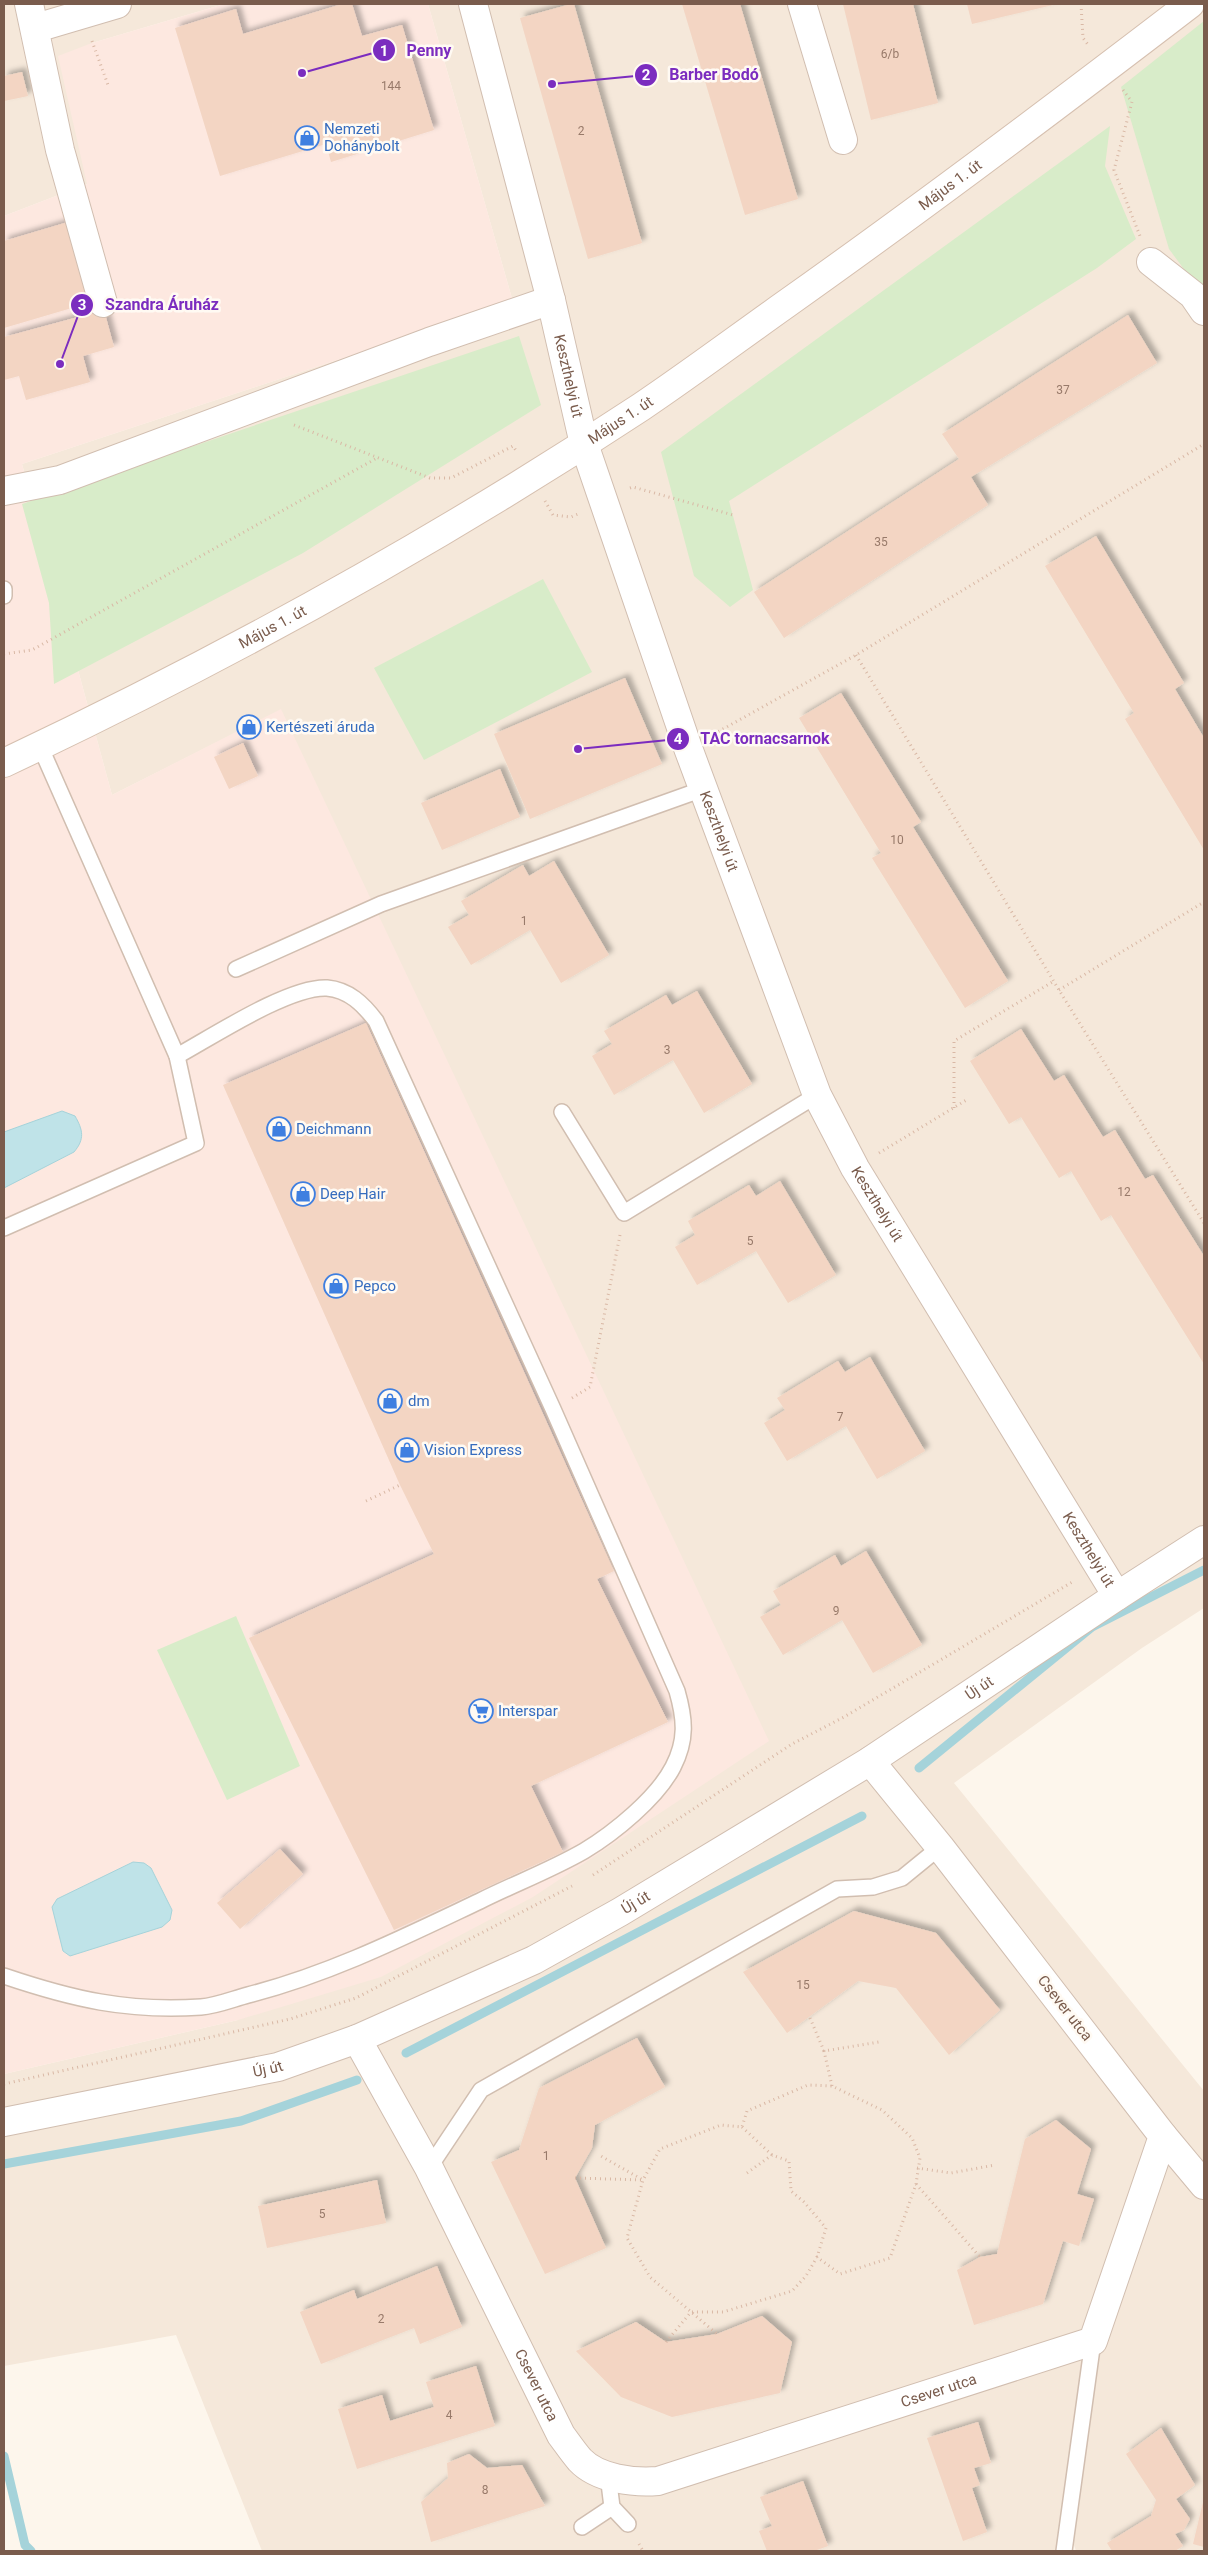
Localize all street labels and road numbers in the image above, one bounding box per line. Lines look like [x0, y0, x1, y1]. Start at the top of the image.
street label: Május 1. út [915, 156, 985, 214]
street label: Keszthelyi út [550, 333, 587, 419]
street label: Május 1. út [585, 392, 657, 448]
street label: Május 1. út [236, 602, 309, 653]
street label: Keszthelyi út [696, 788, 742, 874]
street label: Keszthelyi út [847, 1163, 907, 1245]
street label: Keszthelyi út [1059, 1509, 1118, 1591]
street label: Új út [962, 1672, 997, 1704]
street label: Új út [618, 1887, 653, 1918]
street label: Csever utca [1034, 1972, 1096, 2044]
street label: Új út [251, 2057, 285, 2081]
street label: Csever utca [511, 2346, 562, 2424]
street label: Csever utca [899, 2370, 979, 2411]

